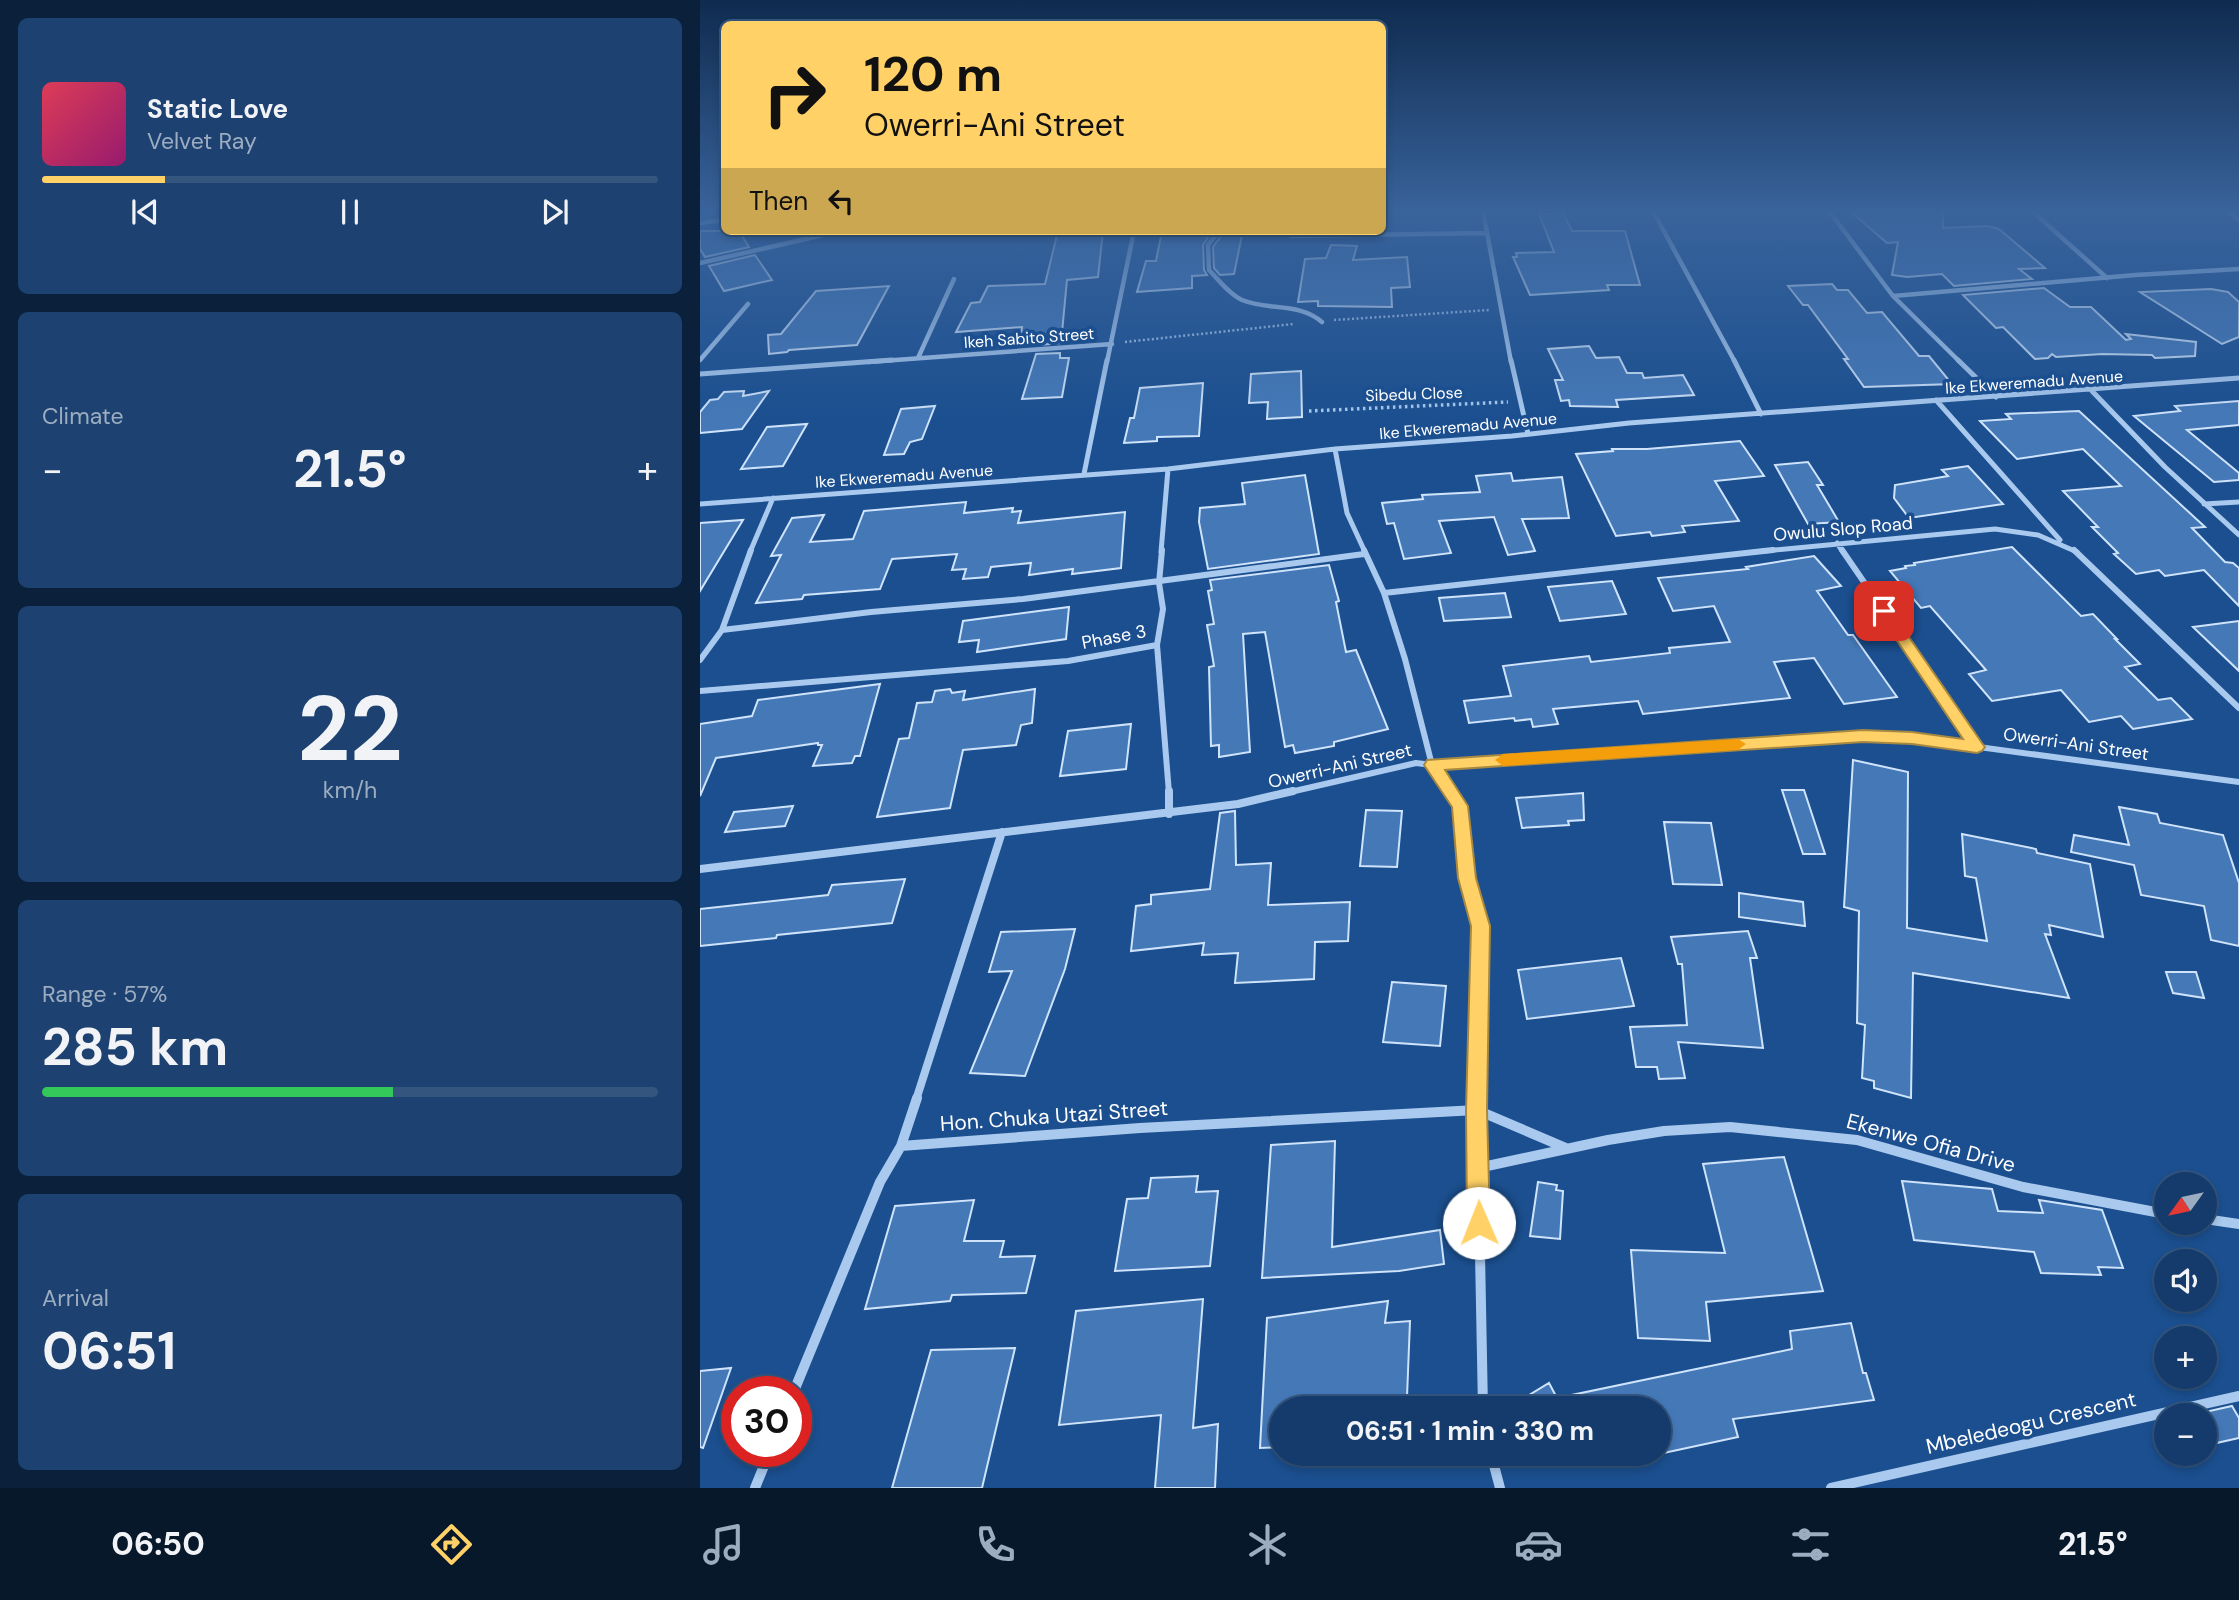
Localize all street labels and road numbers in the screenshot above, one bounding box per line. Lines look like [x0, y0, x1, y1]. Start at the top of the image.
street label: Ikeh Sabito Street [963, 323, 1095, 353]
street label: Ike Ekweremadu Avenue [1944, 365, 2124, 399]
street label: Sibedu Close [1365, 382, 1463, 406]
street label: Ike Ekweremadu Avenue [1378, 408, 1558, 444]
street label: Ike Ekweremadu Avenue [814, 459, 994, 493]
street label: Owulu Slop Road [1772, 511, 1914, 547]
street label: Phase 3 [1080, 619, 1148, 655]
street label: Owerri-Ani Street [2002, 722, 2150, 766]
street label: Owerri-Ani Street [1266, 738, 1414, 794]
street label: Hon. Chuka Utazi Street [939, 1094, 1169, 1138]
street label: Ekenwe Ofia Drive [1844, 1107, 2019, 1179]
street label: Mbeledeogu Crescent [1923, 1385, 2139, 1461]

